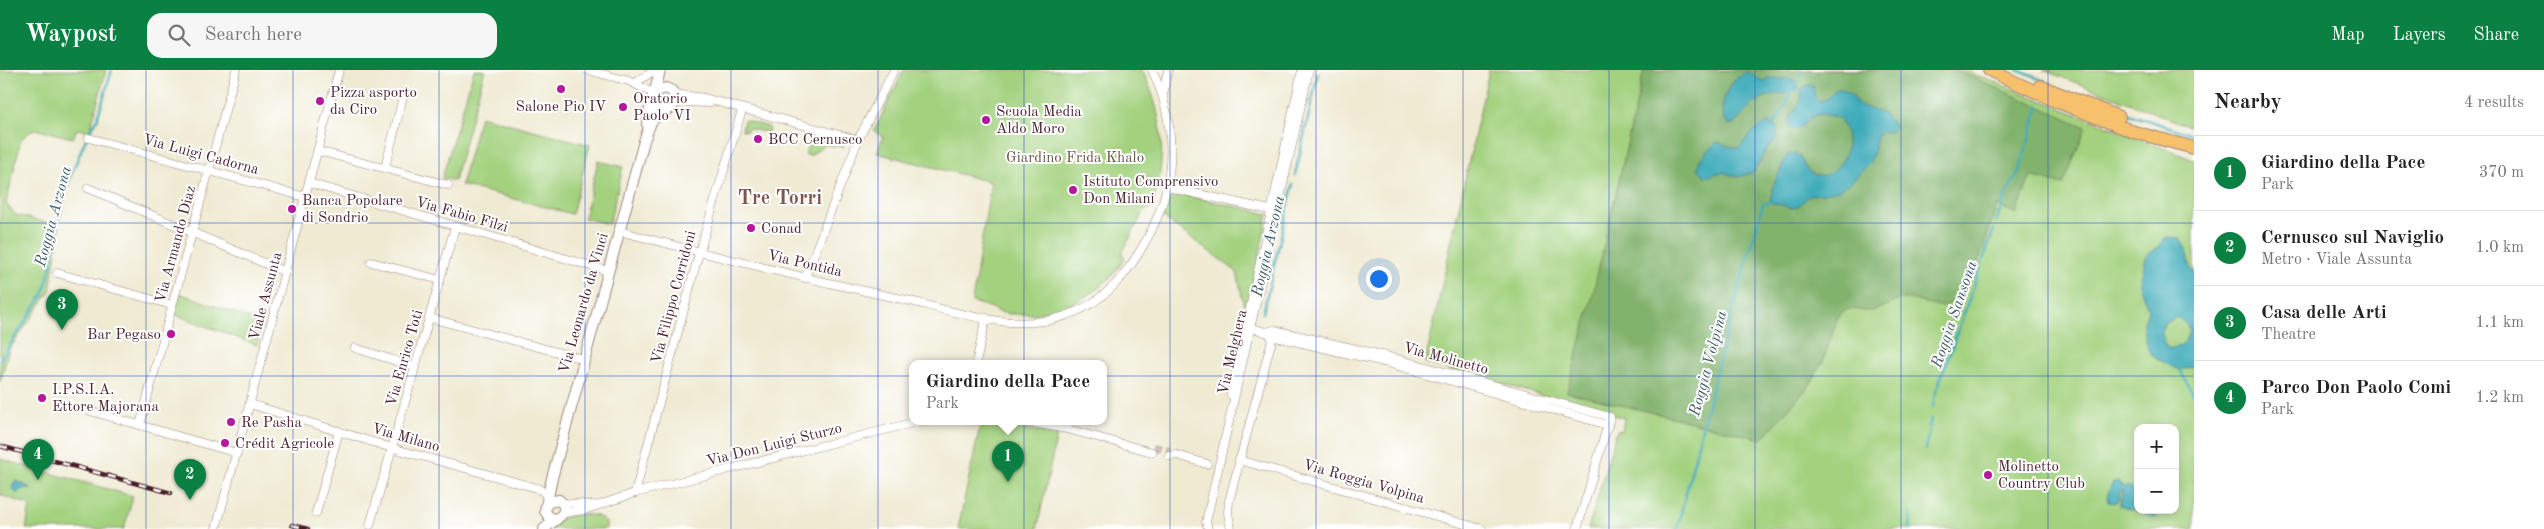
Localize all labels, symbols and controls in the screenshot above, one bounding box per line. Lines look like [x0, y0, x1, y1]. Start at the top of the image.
search box [147, 13, 497, 58]
icon: search [165, 21, 193, 49]
text: Waypost [25, 23, 117, 47]
text: Search here [205, 26, 302, 45]
text: Map [2331, 26, 2365, 44]
text: Layers [2393, 26, 2445, 44]
text: Share [2473, 26, 2519, 44]
marker: Salone Pio IV [555, 83, 567, 95]
place label: Pizza asporto da Ciro [330, 86, 417, 118]
place label: Oratorio Paolo VI [633, 92, 691, 124]
text: Nearby [2214, 92, 2282, 113]
marker: Pizza asporto da Ciro [314, 95, 326, 107]
text: 4 results [2464, 95, 2524, 111]
place label: Salone Pio IV [516, 100, 607, 115]
marker: Oratorio Paolo VI [617, 101, 629, 113]
place label: Scuola Media Aldo Moro [996, 105, 1082, 137]
marker: Scuola Media Aldo Moro [980, 114, 992, 126]
street label: Via Luigi Cadorna [141, 133, 261, 178]
marker: BCC Cernusco [752, 133, 764, 145]
place label: BCC Cernusco [768, 133, 862, 148]
park label: Giardino Frida Khalo [1006, 151, 1144, 166]
text: Giardino della Pace [2261, 154, 2425, 173]
water label: Roggia Arzona [33, 164, 75, 269]
text: 1 [2225, 165, 2235, 181]
text: 370 m [2479, 165, 2524, 181]
place label: Istituto Comprensivo Don Milani [1083, 175, 1218, 207]
text: Park [2261, 177, 2294, 193]
street label: Via Armando Diaz [154, 184, 199, 305]
marker: Istituto Comprensivo Don Milani [1067, 184, 1079, 196]
district label: Tre Torri [738, 189, 822, 209]
place label: Banca Popolare di Sondrio [302, 194, 403, 226]
water label: Roggia Arzona [1249, 194, 1288, 300]
street label: Via Fabio Filzi [414, 195, 510, 236]
marker: Banca Popolare di Sondrio [286, 203, 298, 215]
marker: Conad [745, 222, 757, 234]
place label: Conad [761, 222, 802, 237]
street label: Via Filippo Corridoni [649, 229, 699, 366]
text: Cernusco sul Naviglio [2261, 229, 2444, 248]
street label: Via Leonardo da Vinci [557, 232, 612, 375]
text: 2 [2225, 240, 2235, 256]
text: 1.0 km [2475, 240, 2524, 256]
street label: Via Pontida [766, 249, 844, 280]
street label: Viale Assunta [247, 250, 286, 342]
text: Metro · Viale Assunta [2261, 252, 2412, 268]
water label: Roggia Sansona [1929, 259, 1981, 371]
your location [1366, 266, 1392, 292]
pin: 3 [46, 289, 78, 330]
text: Casa delle Arti [2261, 304, 2387, 323]
street label: Via Enrico Toti [384, 308, 426, 408]
street label: Via Melghera [1216, 308, 1251, 396]
water label: Roggia Volpina [1687, 309, 1731, 419]
text: 3 [2225, 315, 2235, 331]
text: 1.1 km [2475, 315, 2524, 331]
text: Theatre [2261, 327, 2316, 343]
place label: Bar Pegaso [87, 328, 161, 343]
marker: Bar Pegaso [165, 328, 177, 340]
street label: Via Molinetto [1401, 341, 1490, 378]
popup [909, 360, 1107, 425]
text: Giardino della Pace [926, 373, 1090, 392]
text: Parco Don Paolo Comi [2261, 379, 2451, 398]
place label: I.P.S.I.A. Ettore Majorana [52, 383, 159, 415]
text: 4 [2225, 390, 2235, 406]
text: 1.2 km [2475, 390, 2524, 406]
marker: I.P.S.I.A. Ettore Majorana [36, 392, 48, 404]
text: Park [926, 396, 959, 412]
text: Park [2261, 402, 2294, 418]
marker: Re Pasha [225, 416, 237, 428]
place label: Re Pasha [241, 416, 302, 431]
street label: Via Don Luigi Sturzo [705, 421, 844, 470]
street label: Via Milano [370, 422, 441, 455]
map controls [2134, 424, 2179, 514]
button: + [2134, 424, 2179, 469]
marker: Crédit Agricole [219, 437, 231, 449]
place label: Crédit Agricole [235, 437, 334, 452]
pin: 4 [22, 439, 54, 480]
pin: 1 [992, 441, 1024, 482]
street label: Via Roggia Volpina [1301, 458, 1427, 507]
pin: 2 [174, 459, 206, 500]
place label: Molinetto Country Club [1998, 460, 2085, 492]
marker: Molinetto Country Club [1982, 469, 1994, 481]
button: − [2134, 469, 2179, 514]

